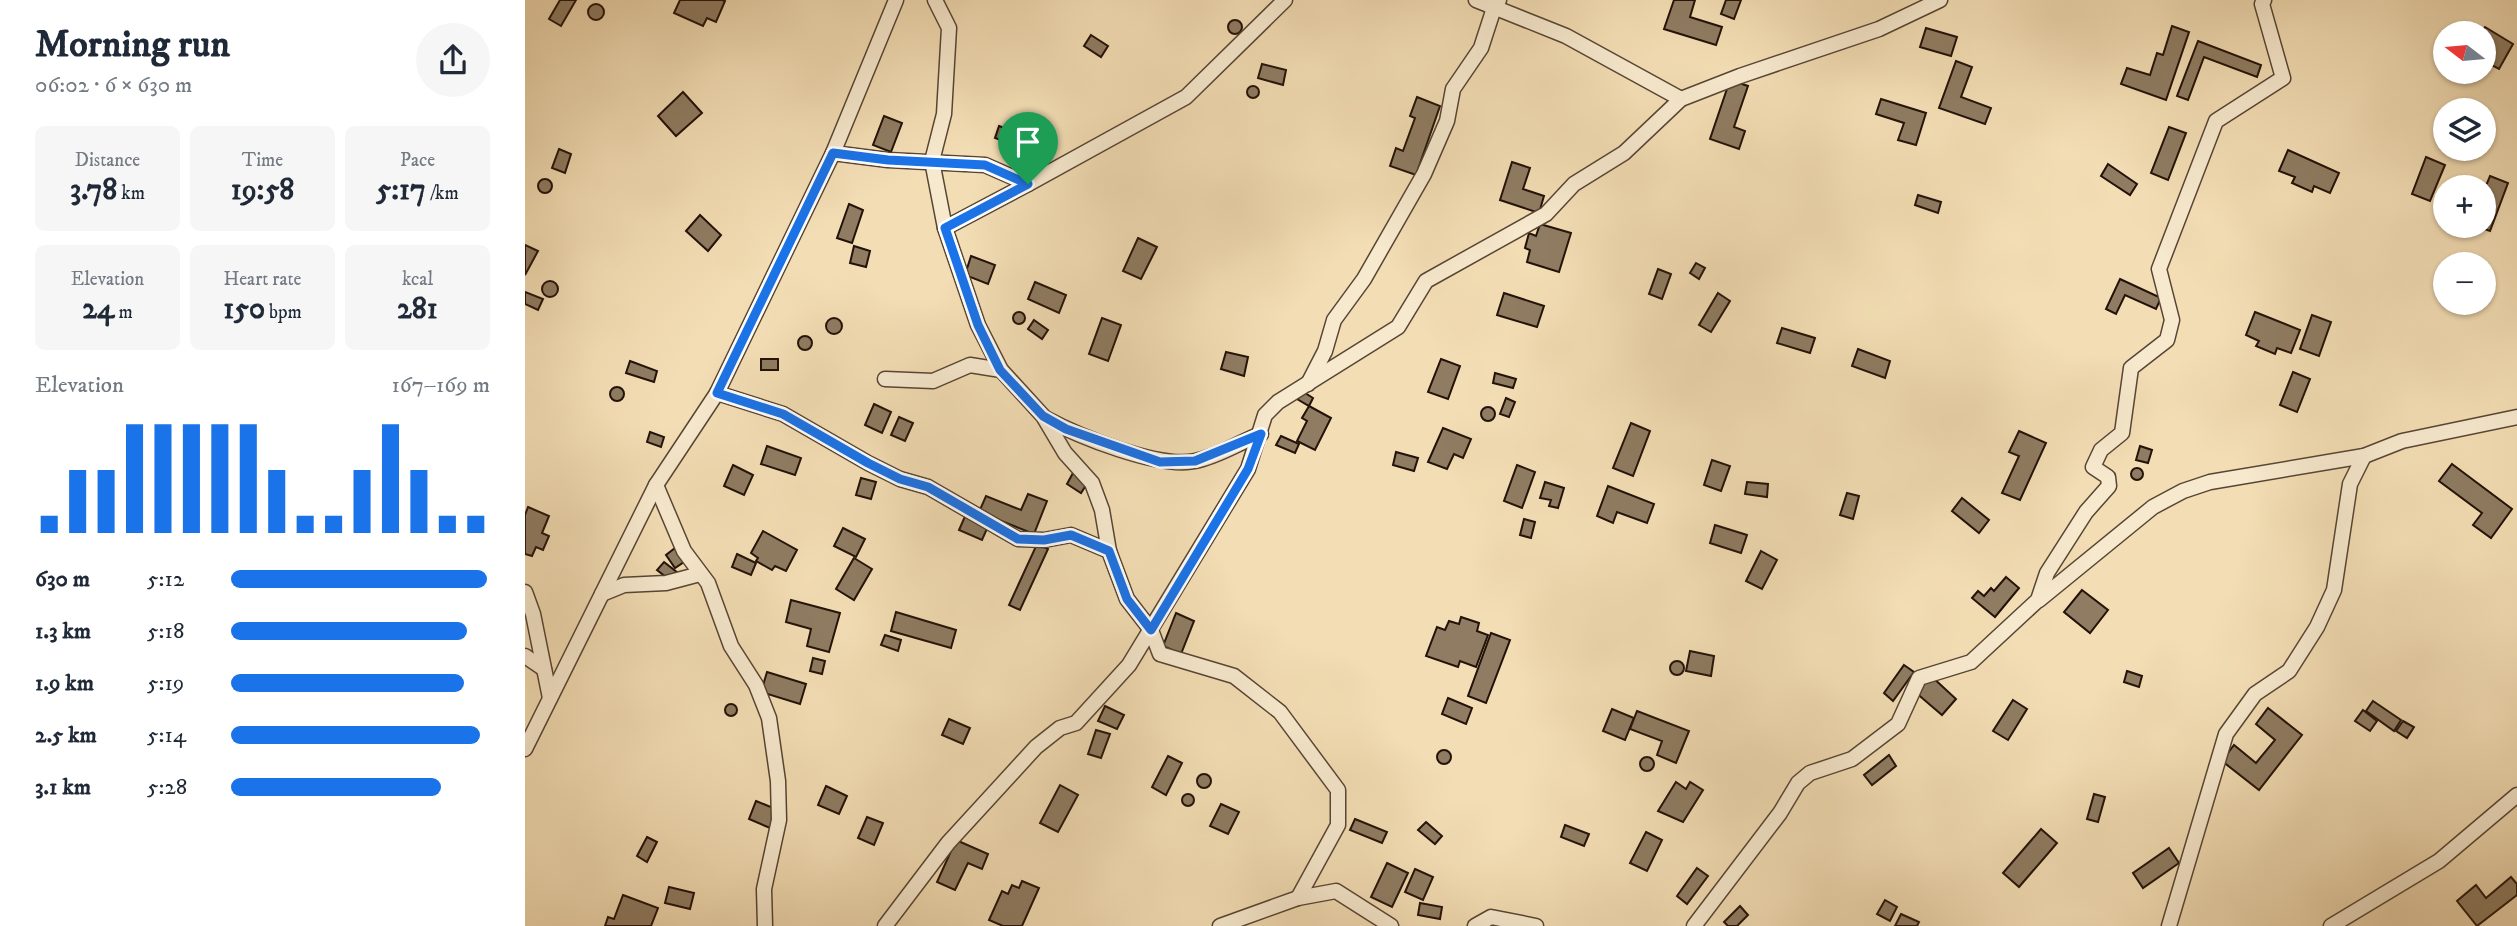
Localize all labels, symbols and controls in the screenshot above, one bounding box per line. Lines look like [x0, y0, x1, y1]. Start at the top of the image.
text: Morning run [35, 21, 230, 69]
north arrow [2433, 21, 2495, 84]
map controls [2433, 21, 2496, 315]
button: share [416, 23, 490, 97]
text: 06:02 · 6 × 630 m [35, 71, 192, 100]
button: layers [2433, 98, 2496, 161]
pin [998, 112, 1058, 184]
icon: arrive [1009, 123, 1047, 161]
text: Distance [75, 149, 140, 172]
text: Time [242, 149, 283, 172]
text: Pace [400, 149, 435, 172]
text: 3.78 [70, 172, 117, 209]
text: 19:58 [231, 172, 294, 209]
text: 5:17 [376, 172, 426, 209]
button: + [2433, 175, 2496, 238]
text: km [117, 182, 145, 205]
text: /km [426, 182, 459, 205]
button: − [2433, 252, 2496, 315]
text: Elevation [71, 268, 144, 291]
text: Heart rate [224, 268, 301, 291]
text: kcal [402, 268, 433, 291]
text: 24 [82, 291, 114, 328]
text: 150 [223, 291, 265, 328]
text: 281 [397, 291, 438, 328]
text: m [114, 301, 133, 324]
text: bpm [265, 301, 302, 324]
text: Elevation [35, 371, 124, 400]
text: 167–169 m [391, 371, 490, 400]
text: 630 m [35, 565, 90, 594]
text: 5:12 [147, 565, 184, 594]
text: 1.3 km [35, 617, 91, 646]
text: 5:18 [147, 617, 184, 646]
text: 1.9 km [35, 669, 94, 698]
text: 5:19 [147, 669, 184, 698]
text: 2.5 km [35, 721, 97, 750]
text: 5:14 [147, 721, 186, 750]
text: 3.1 km [35, 773, 91, 802]
text: 5:28 [147, 773, 187, 802]

